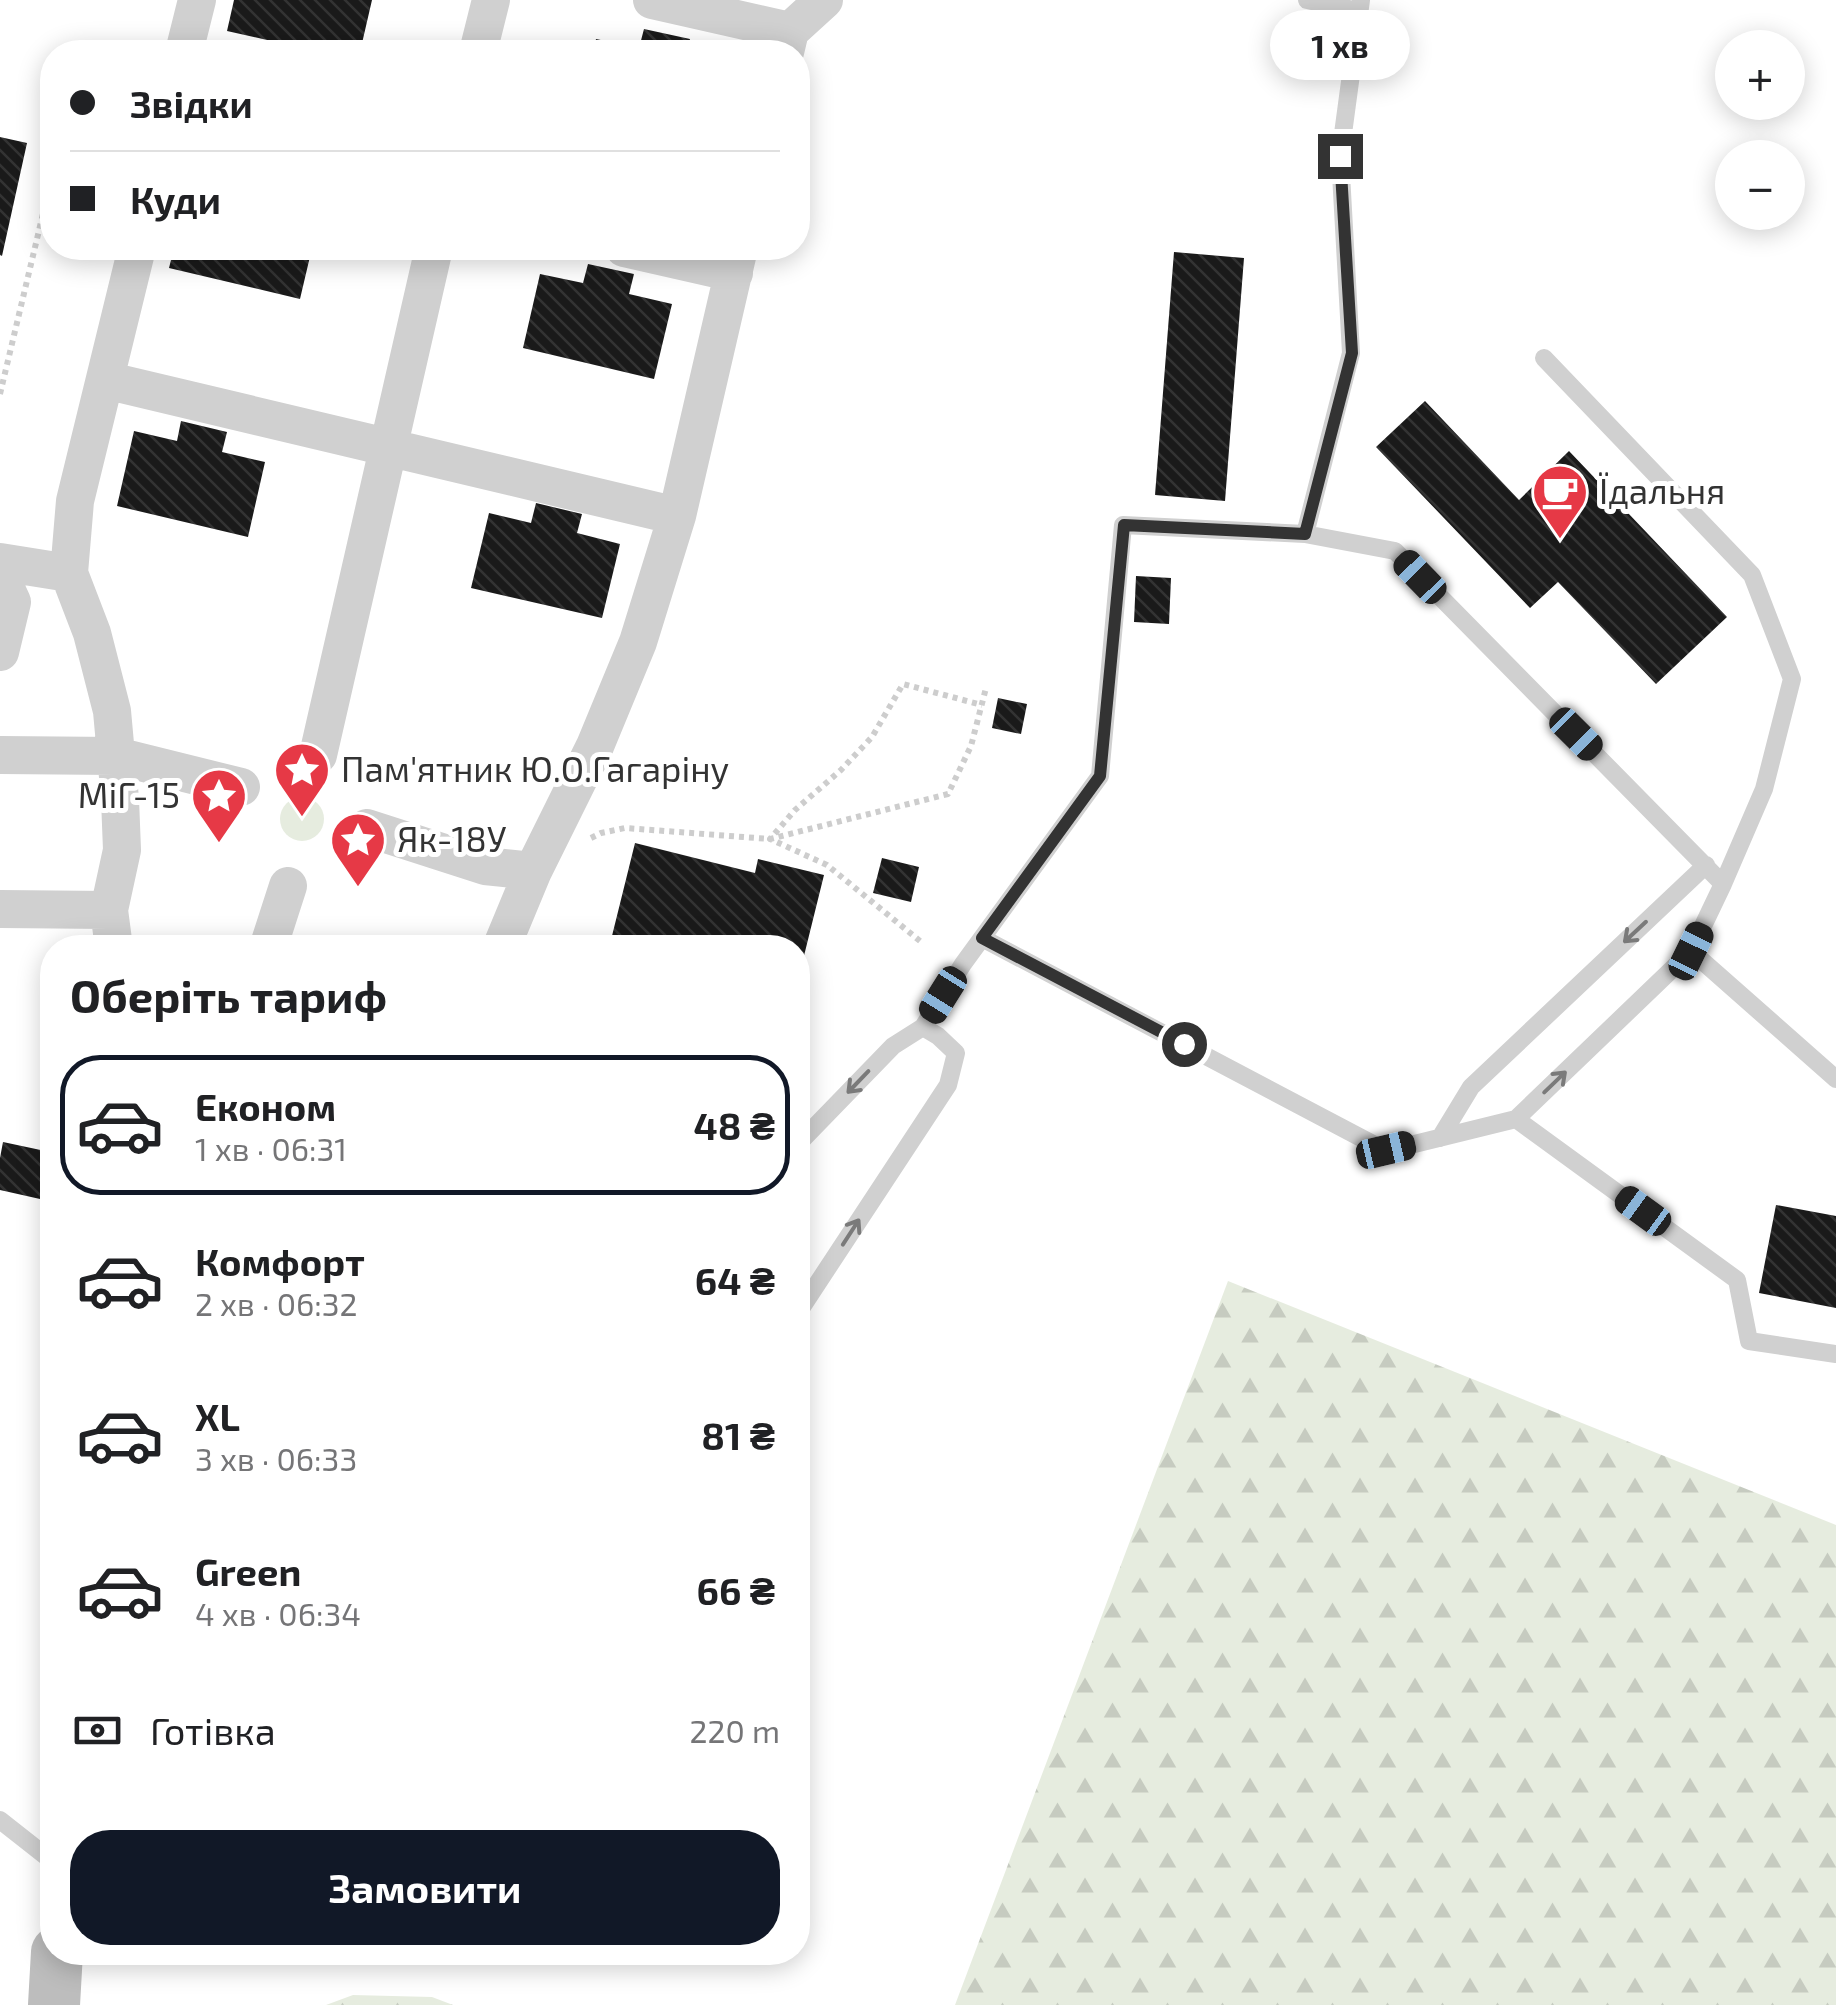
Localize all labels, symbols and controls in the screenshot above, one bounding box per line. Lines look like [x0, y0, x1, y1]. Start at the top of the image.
callout: 1 хв [1270, 11, 1410, 81]
text: 1 хв [1311, 26, 1369, 64]
map controls [1715, 30, 1805, 230]
button: + [1715, 30, 1805, 120]
text: Звідки [130, 80, 253, 126]
route end [1318, 134, 1363, 179]
button: − [1715, 140, 1805, 230]
text: Куди [130, 176, 221, 222]
cafe icon: Їдальня [1530, 462, 1590, 541]
place label: Їдальня [1599, 469, 1725, 511]
car [1388, 545, 1452, 609]
car [1544, 702, 1608, 766]
place icon: Пам'ятник Ю.O.Гагаріну [272, 740, 332, 819]
place label: Пам'ятник Ю.O.Гагаріну [341, 747, 729, 790]
place icon: МіГ-15 [189, 766, 249, 845]
place label: МіГ-15 [78, 773, 180, 815]
place icon: Як-18У [328, 810, 388, 889]
place label: Як-18У [397, 817, 507, 859]
car [1664, 917, 1718, 985]
one-way arrow [1623, 920, 1647, 944]
car [914, 962, 972, 1028]
text: Оберіть тариф [70, 968, 387, 1022]
route start [1162, 1022, 1207, 1067]
one-way arrow [846, 1070, 870, 1094]
one-way arrow [1543, 1070, 1567, 1094]
icon: car [75, 1080, 165, 1170]
text: Економ [195, 1083, 336, 1129]
text: 48 ₴ [694, 1102, 775, 1148]
text: 1 хв · 06:31 [195, 1129, 347, 1167]
car [1353, 1129, 1419, 1171]
car [1610, 1181, 1676, 1241]
one-way arrow [841, 1218, 862, 1247]
icon: car [75, 1235, 165, 1325]
text: Комфорт [195, 1238, 365, 1284]
text: 64 ₴ [695, 1257, 775, 1303]
text: 2 хв · 06:32 [195, 1284, 358, 1322]
icon: car [75, 1390, 165, 1480]
text: XL [195, 1393, 240, 1439]
text: 81 ₴ [701, 1412, 775, 1458]
text: 3 хв · 06:33 [195, 1439, 357, 1477]
icon: car [75, 1545, 165, 1635]
text: Green [195, 1548, 301, 1594]
text: 66 ₴ [697, 1567, 775, 1613]
text: 4 хв · 06:34 [195, 1594, 361, 1632]
icon: cash [70, 1703, 125, 1758]
text: Готівка [150, 1707, 276, 1753]
text: 220 m [690, 1711, 780, 1749]
button: Замовити [70, 1830, 780, 1945]

